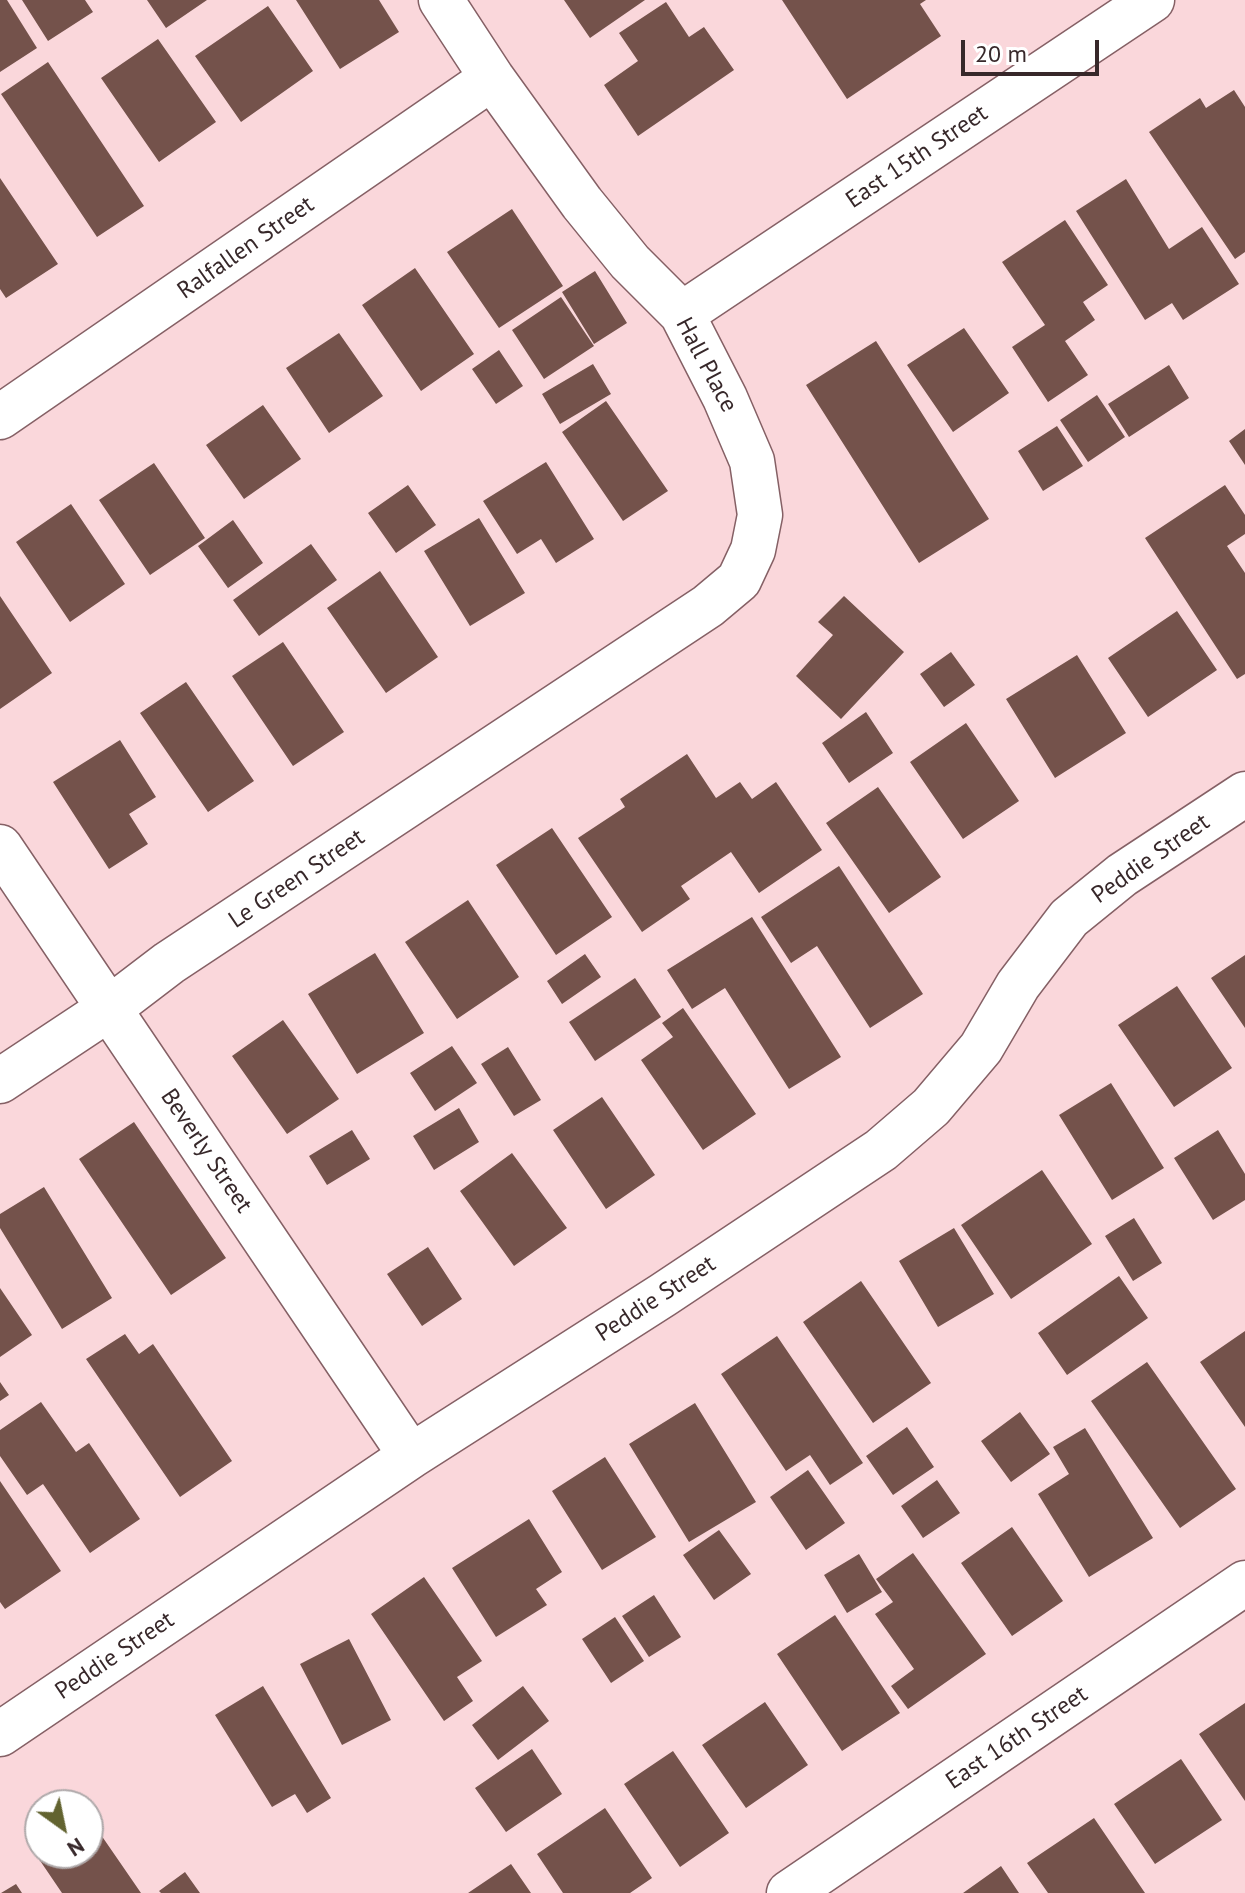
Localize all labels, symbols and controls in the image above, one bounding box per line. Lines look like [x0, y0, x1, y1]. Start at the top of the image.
scale bar [965, 24, 1103, 74]
text: 20 m [975, 38, 1027, 69]
street label: East 15th Street [841, 99, 993, 215]
street label: Ralfallen Street [172, 190, 320, 306]
street label: Hall Place [669, 313, 743, 417]
street label: Peddie Street [1087, 808, 1215, 910]
street label: Le Green Street [224, 823, 370, 935]
street label: Beverly Street [154, 1084, 258, 1218]
street label: Peddie Street [591, 1250, 721, 1348]
street label: Peddie Street [50, 1606, 180, 1706]
street label: East 16th Street [941, 1680, 1093, 1796]
north arrow [24, 1789, 104, 1869]
text: N [62, 1832, 90, 1863]

